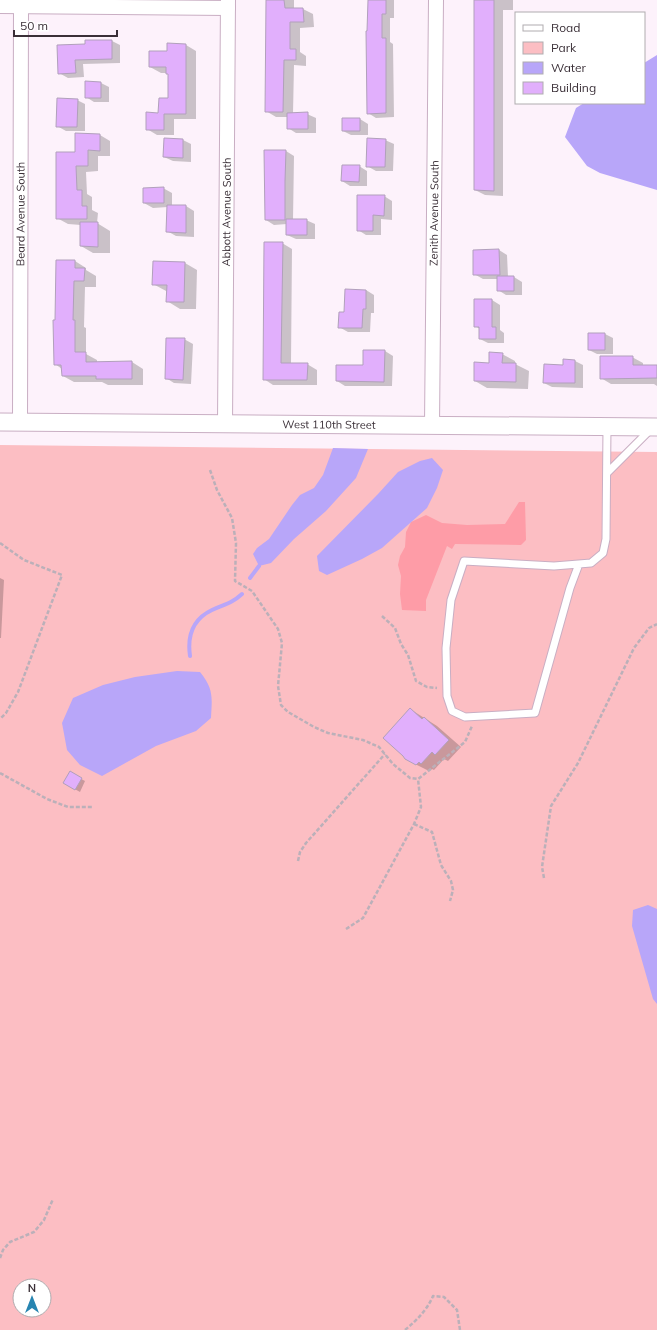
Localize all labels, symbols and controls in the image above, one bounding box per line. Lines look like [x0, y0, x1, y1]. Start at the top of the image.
scale bar [14, 12, 117, 38]
legend [515, 12, 645, 104]
text: 50 m [20, 18, 48, 33]
text: Road [551, 20, 580, 35]
text: Park [551, 40, 577, 55]
text: Water [551, 60, 587, 75]
text: Building [551, 80, 596, 95]
street label: Abbott Avenue South [219, 157, 234, 267]
street label: Zenith Avenue South [427, 160, 441, 266]
street label: Beard Avenue South [13, 162, 28, 266]
street label: West 110th Street [282, 417, 376, 432]
north arrow [12, 1278, 52, 1318]
text: N [28, 1281, 36, 1295]

